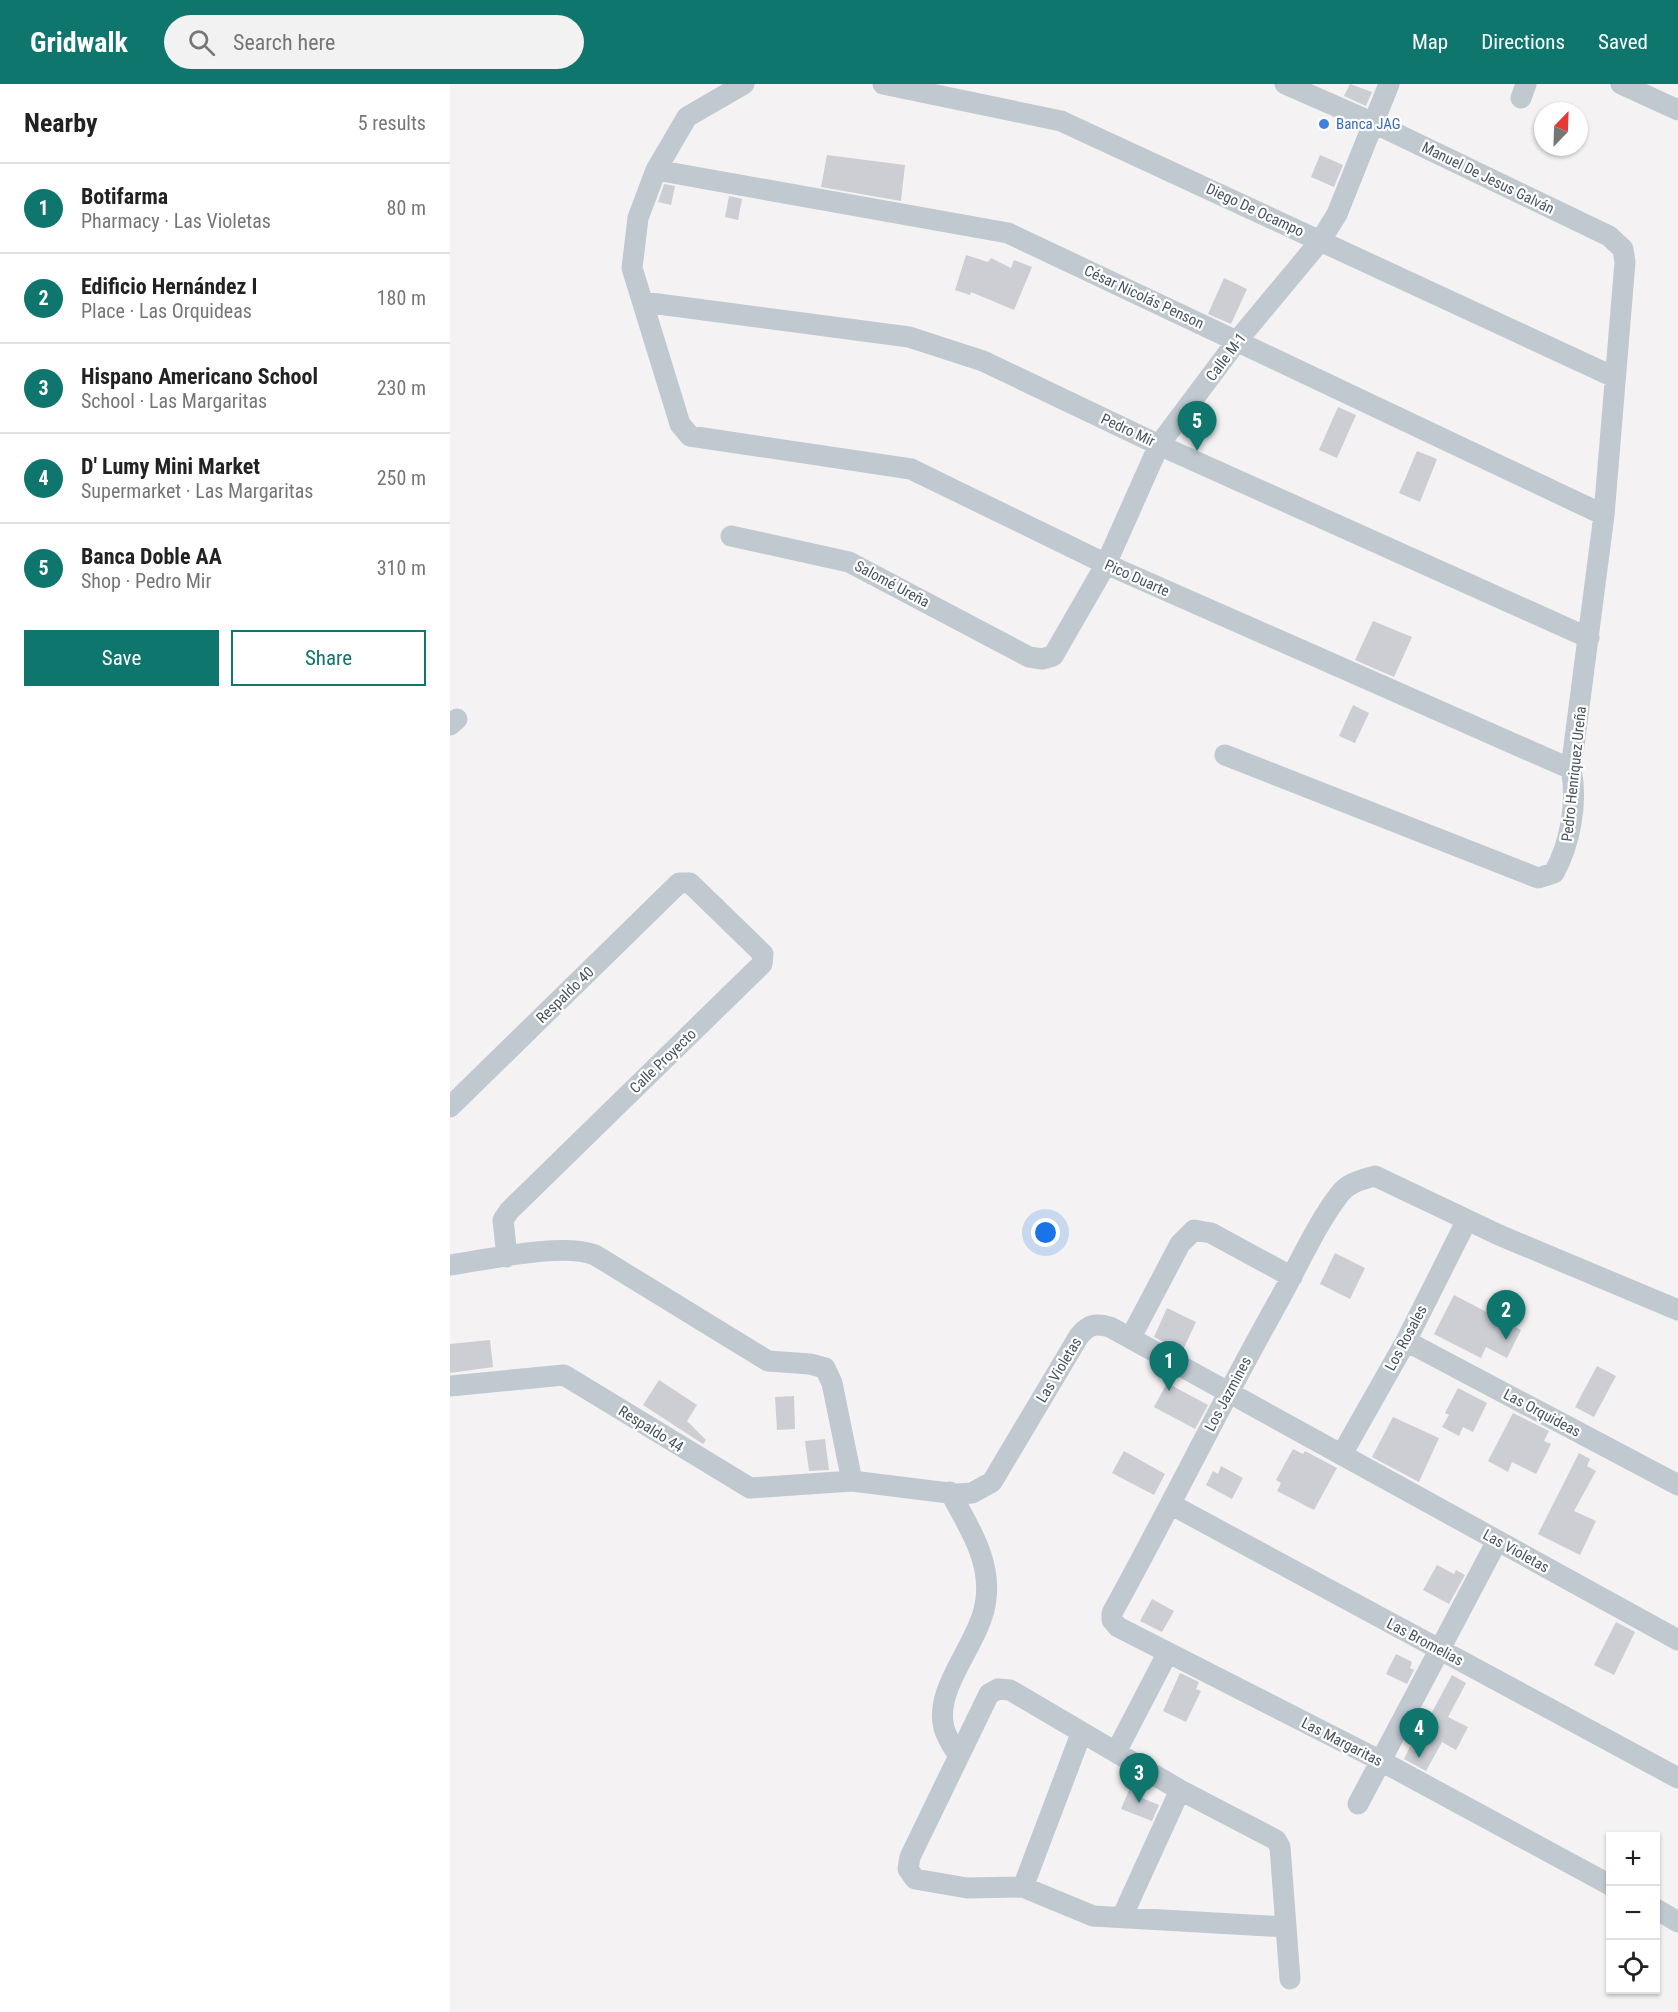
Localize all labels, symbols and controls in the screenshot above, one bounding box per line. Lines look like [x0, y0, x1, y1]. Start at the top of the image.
search box [164, 15, 584, 69]
text: Gridwalk [30, 26, 128, 59]
icon: search [185, 26, 218, 59]
text: Search here [233, 30, 335, 55]
text: Map [1412, 30, 1448, 54]
text: Directions [1481, 30, 1565, 54]
text: Saved [1598, 30, 1648, 54]
north arrow [1534, 102, 1588, 156]
text: Nearby [24, 108, 98, 138]
text: 5 results [358, 111, 426, 135]
place label: Banca JAG [1336, 115, 1401, 133]
marker: Banca JAG [1317, 117, 1331, 131]
street label: Manuel De Jesus Galván [1419, 138, 1557, 218]
street label: Diego De Ocampo [1203, 179, 1307, 241]
text: Botifarma [81, 184, 168, 209]
text: 1 [38, 196, 49, 220]
text: 80 m [387, 196, 426, 220]
text: Pharmacy · Las Violetas [81, 209, 271, 233]
street label: César Nicolás Penson [1081, 261, 1207, 333]
text: Edificio Hernández I [81, 274, 257, 299]
text: 2 [38, 286, 49, 310]
text: 180 m [377, 286, 426, 310]
text: Place · Las Orquideas [81, 299, 252, 323]
street label: Calle M-1 [1202, 329, 1250, 385]
text: Hispano Americano School [81, 364, 318, 389]
text: 3 [38, 376, 49, 400]
text: 230 m [377, 376, 426, 400]
text: School · Las Margaritas [81, 389, 267, 413]
pin: 5 [1178, 402, 1216, 451]
street label: Pedro Mir [1098, 410, 1158, 450]
text: D' Lumy Mini Market [81, 454, 260, 479]
text: 4 [38, 466, 49, 490]
text: 250 m [377, 466, 426, 490]
text: Supermarket · Las Margaritas [81, 479, 313, 503]
text: Banca Doble AA [81, 544, 222, 569]
text: 5 [38, 556, 49, 580]
text: 310 m [377, 556, 426, 580]
street label: Pico Duarte [1102, 556, 1172, 600]
street label: Salomé Ureña [852, 557, 932, 611]
text: Shop · Pedro Mir [81, 569, 212, 593]
button: Save [24, 630, 219, 686]
button: Share [231, 630, 426, 686]
street label: Pedro Henriquez Ureña [1558, 706, 1590, 842]
street label: Respaldo 40 [532, 963, 598, 1027]
street label: Calle Proyecto [626, 1025, 700, 1097]
your location [1031, 1218, 1060, 1247]
pin: 2 [1486, 1290, 1526, 1340]
street label: Los Rosales [1381, 1302, 1431, 1374]
street label: Las Violetas [1033, 1334, 1086, 1406]
pin: 1 [1150, 1342, 1188, 1391]
street label: Los Jazmines [1201, 1354, 1255, 1434]
street label: Las Orquideas [1500, 1385, 1584, 1441]
street label: Respaldo 44 [615, 1402, 687, 1456]
street label: Las Violetas [1480, 1525, 1552, 1577]
street label: Las Bromelias [1384, 1614, 1466, 1670]
pin: 4 [1400, 1708, 1438, 1758]
street label: Las Margaritas [1298, 1714, 1386, 1770]
pin: 3 [1120, 1754, 1158, 1803]
map controls [1606, 1832, 1660, 1994]
button: + [1606, 1832, 1660, 1886]
button: − [1606, 1886, 1660, 1940]
button: locate [1606, 1940, 1660, 1994]

